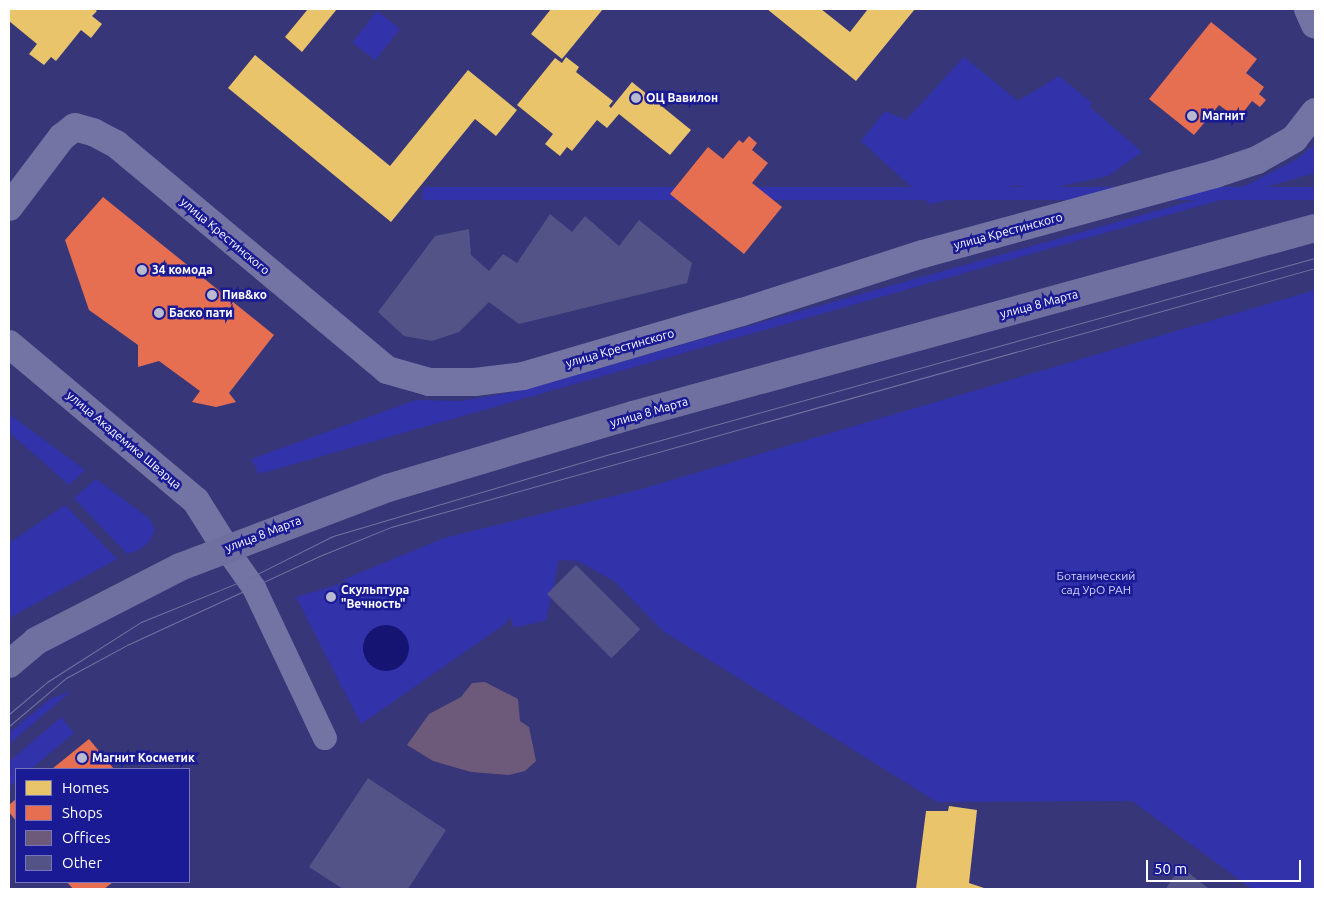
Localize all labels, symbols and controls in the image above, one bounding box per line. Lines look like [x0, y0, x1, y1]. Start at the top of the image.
place label: ОЦ Вавилон [646, 91, 718, 105]
marker: ОЦ Вавилон [630, 92, 642, 104]
place label: Магнит [1202, 109, 1245, 123]
marker: Магнит [1186, 110, 1198, 122]
street label: улица Крестинского [177, 194, 273, 278]
street label: улица Крестинского [952, 210, 1064, 252]
place label: 34 комода [152, 263, 213, 277]
marker: 34 комода [136, 264, 148, 276]
street label: улица 8 Марта [998, 287, 1080, 321]
place label: Пив&ко [222, 288, 267, 302]
marker: Пив&ко [206, 289, 218, 301]
place label: Баско пати [169, 306, 233, 320]
marker: Баско пати [153, 307, 165, 319]
street label: улица Крестинского [564, 326, 676, 370]
street label: улица Академика Шварца [64, 388, 184, 492]
street label: улица 8 Марта [608, 394, 690, 430]
street label: улица 8 Марта [223, 513, 303, 555]
park label: Ботанический сад УрО РАН [1057, 569, 1135, 597]
place label: Скульптура "Вечность" [341, 583, 409, 611]
marker: Скульптура "Вечность" [325, 591, 337, 603]
place label: Магнит Косметик [92, 751, 195, 765]
marker: Магнит Косметик [76, 752, 88, 764]
legend [15, 768, 190, 883]
text: Homes [62, 779, 109, 796]
text: Shops [62, 804, 103, 821]
text: Offices [62, 829, 110, 846]
scale bar [1149, 850, 1304, 882]
text: Other [62, 854, 102, 871]
text: 50 m [1154, 860, 1187, 877]

